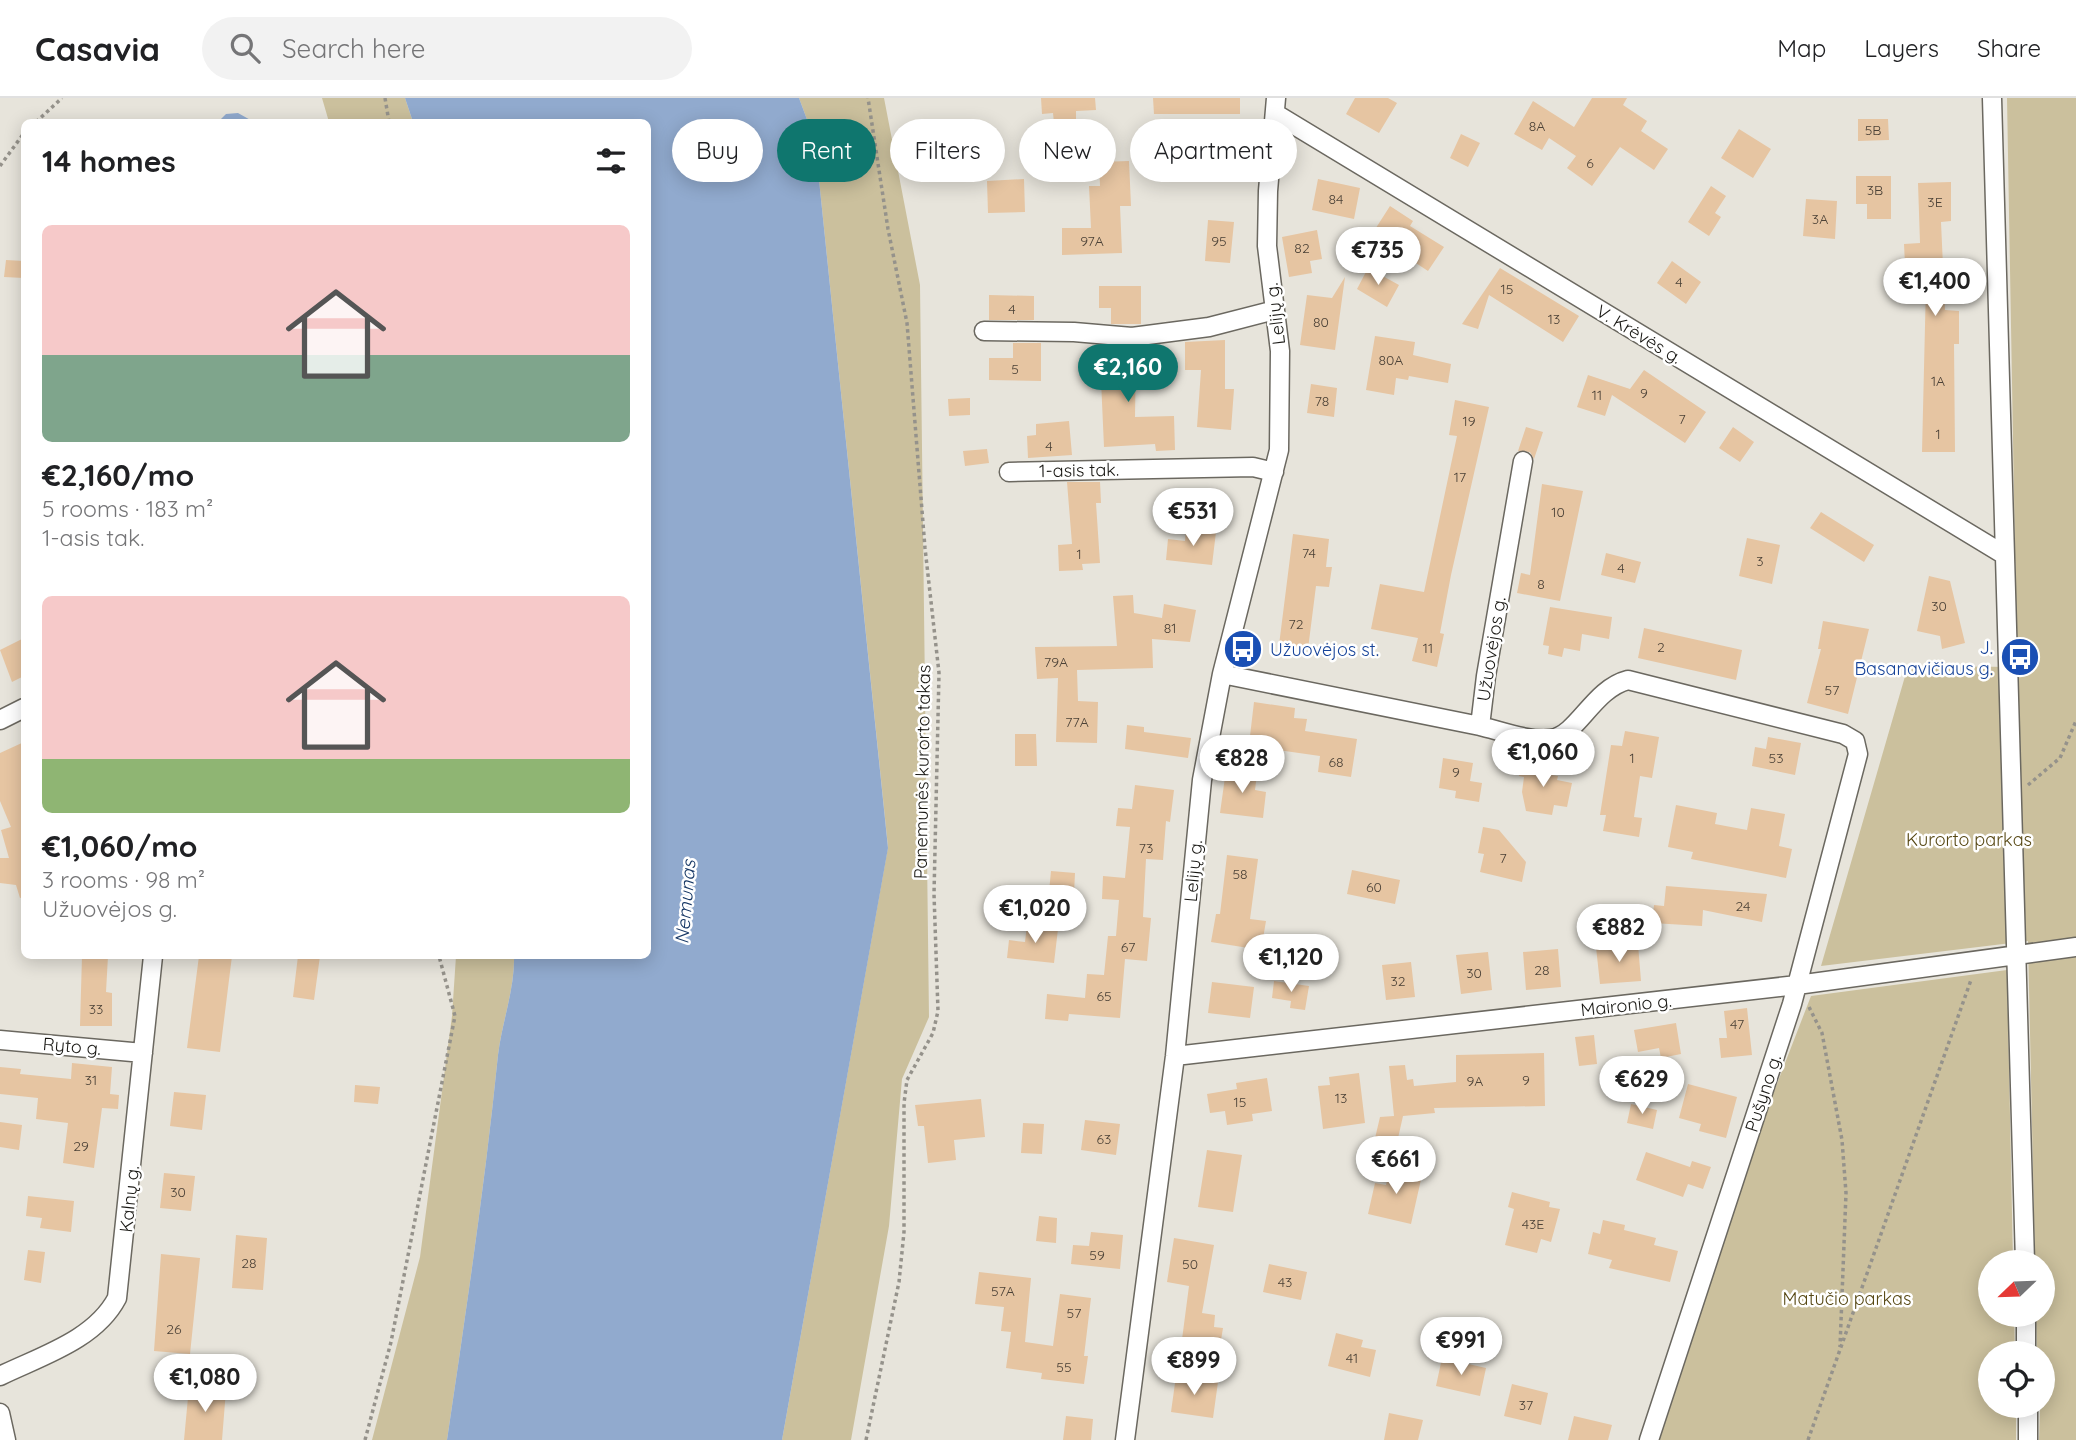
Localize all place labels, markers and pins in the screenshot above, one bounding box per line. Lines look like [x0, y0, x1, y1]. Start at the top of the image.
pin: €735 [1337, 228, 1419, 287]
pin: €1,400 [1878, 258, 1992, 318]
pin: €2,160 [1071, 344, 1185, 404]
pin: €531 [1152, 489, 1234, 548]
bus stop icon: Užuovėjos st. [1222, 628, 1264, 670]
place label: J. Basanavičiaus g. [1854, 636, 1993, 680]
bus stop icon: J. Basanavičiaus g. [1999, 636, 2041, 678]
place label: Užuovėjos st. [1270, 638, 1379, 661]
pin: €1,060 [1486, 730, 1600, 789]
pin: €828 [1201, 736, 1283, 795]
pin: €1,020 [978, 886, 1092, 945]
pin: €882 [1578, 904, 1660, 964]
pin: €1,120 [1234, 934, 1348, 994]
pin: €629 [1601, 1056, 1683, 1116]
pin: €661 [1355, 1136, 1437, 1196]
pin: €991 [1420, 1318, 1502, 1377]
pin: €899 [1153, 1338, 1235, 1397]
pin: €1,080 [148, 1354, 262, 1414]

